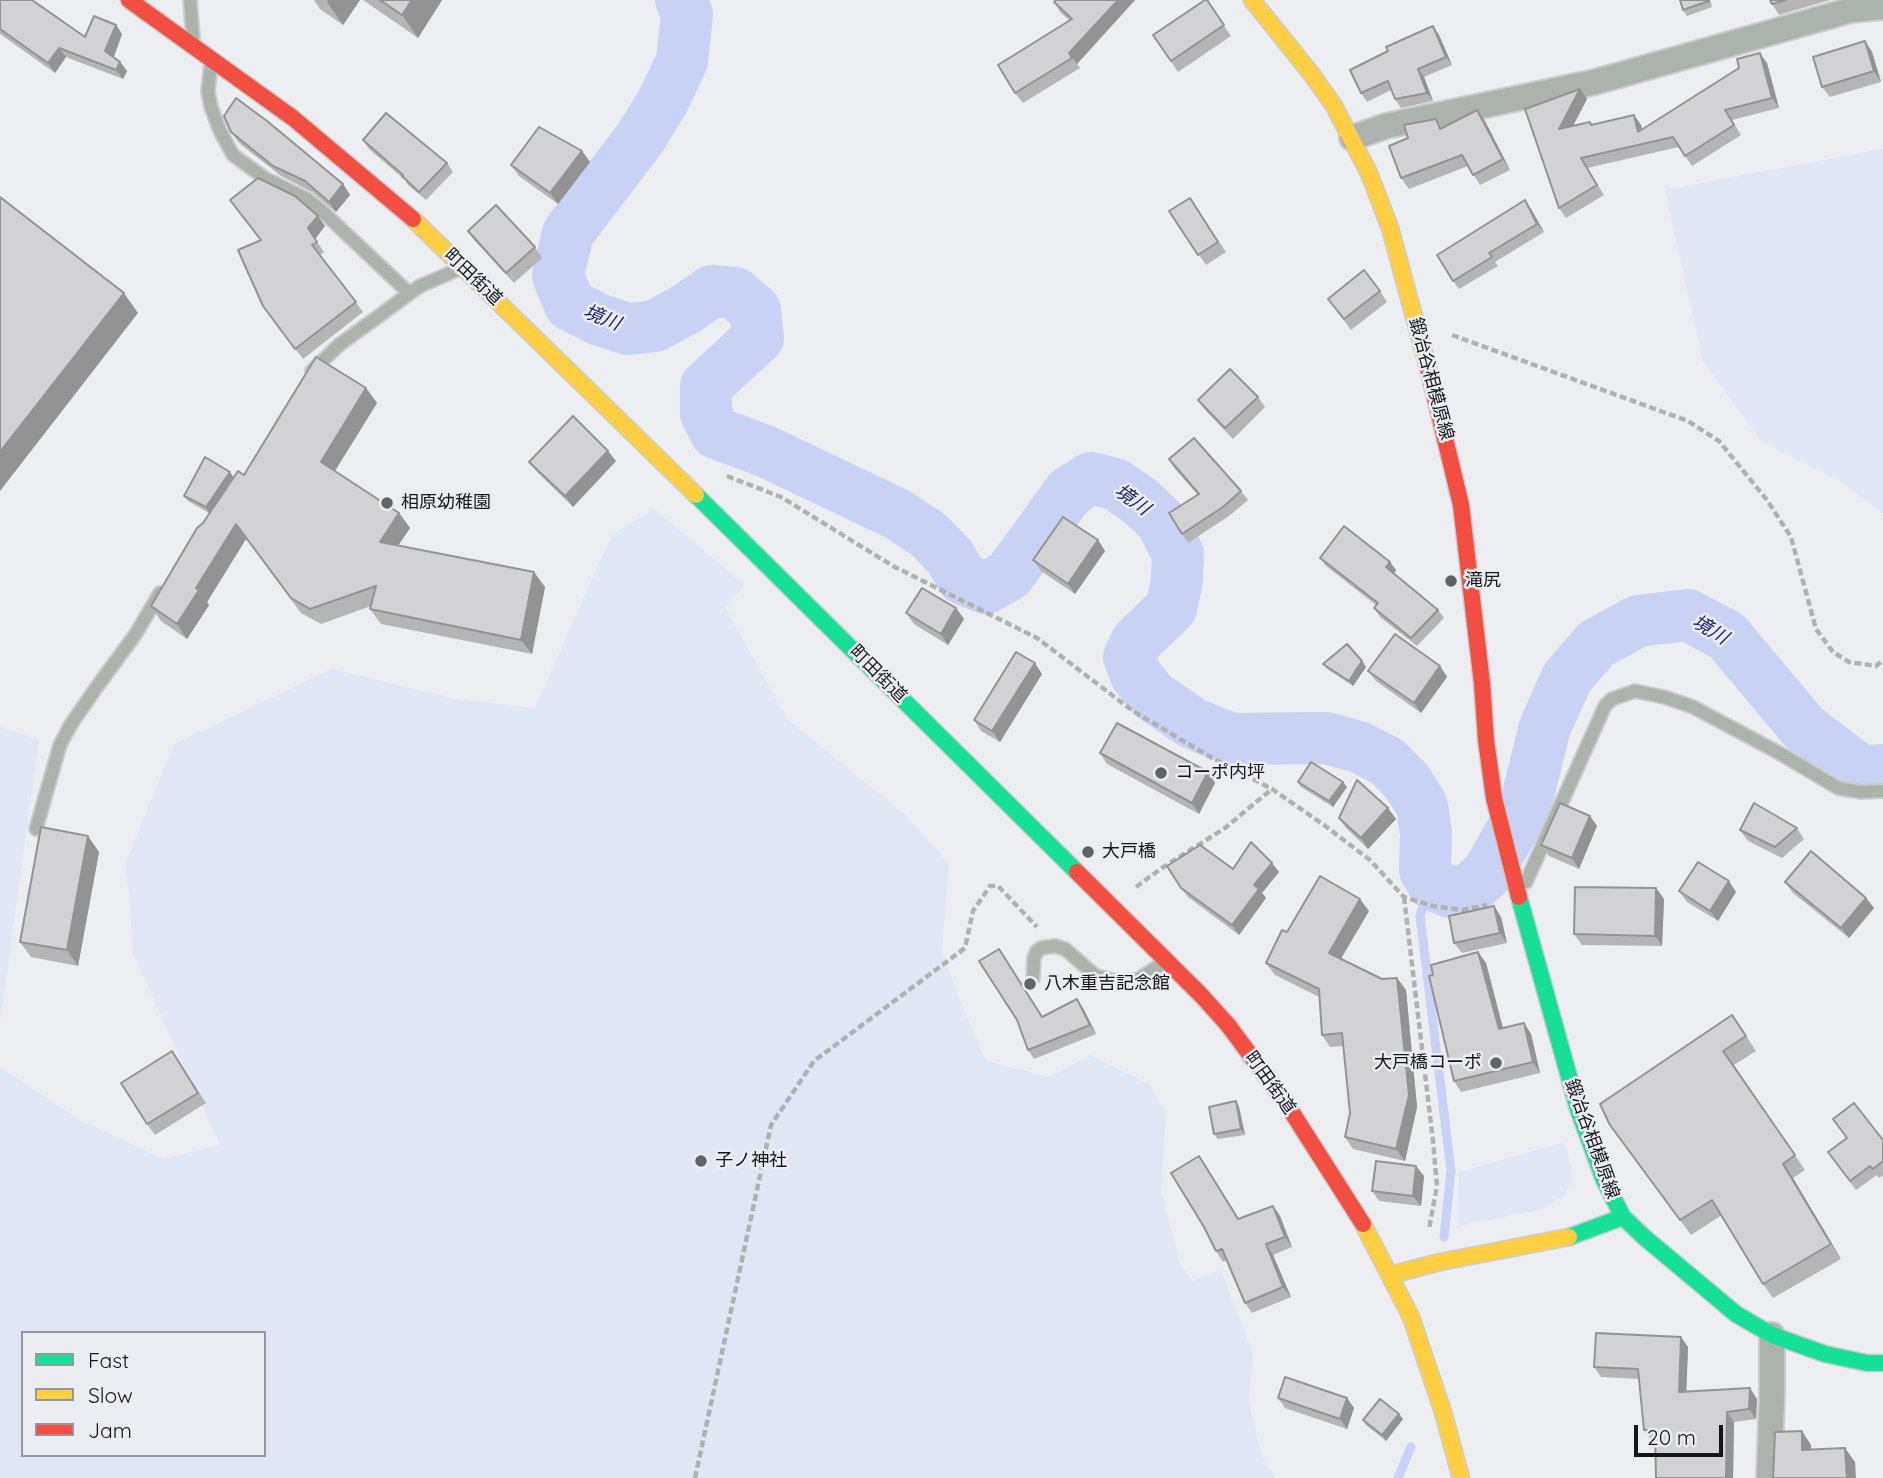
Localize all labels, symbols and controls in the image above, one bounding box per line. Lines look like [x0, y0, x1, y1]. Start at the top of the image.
street label: 町田街道 [440, 244, 506, 310]
water label: 境川 [580, 300, 624, 336]
street label: 鍛冶谷相模原線 [1404, 315, 1458, 443]
water label: 境川 [1110, 480, 1154, 520]
place label: 相原幼稚園 [401, 492, 491, 514]
marker: 相原幼稚園 [379, 495, 395, 511]
place label: 滝尻 [1465, 570, 1501, 592]
marker: 滝尻 [1443, 573, 1459, 589]
water label: 境川 [1688, 610, 1732, 650]
street label: 町田街道 [845, 641, 911, 707]
place label: コーポ内坪 [1175, 762, 1265, 784]
marker: コーポ内坪 [1153, 765, 1169, 781]
place label: 大戸橋 [1102, 841, 1156, 863]
marker: 大戸橋 [1080, 844, 1096, 860]
place label: 八木重吉記念館 [1044, 973, 1170, 995]
marker: 八木重吉記念館 [1022, 976, 1038, 992]
street label: 町田街道 [1240, 1048, 1300, 1118]
place label: 大戸橋コーポ [1374, 1052, 1482, 1074]
marker: 大戸橋コーポ [1488, 1055, 1504, 1071]
street label: 鍛冶谷相模原線 [1560, 1076, 1624, 1202]
place label: 子ノ神社 [715, 1150, 787, 1172]
marker: 子ノ神社 [693, 1153, 709, 1169]
legend [21, 1331, 266, 1457]
text: Fast [88, 1347, 129, 1373]
text: Slow [88, 1382, 133, 1408]
scale bar [1638, 1412, 1727, 1456]
text: Jam [88, 1417, 132, 1443]
text: 20 m [1647, 1424, 1696, 1450]

